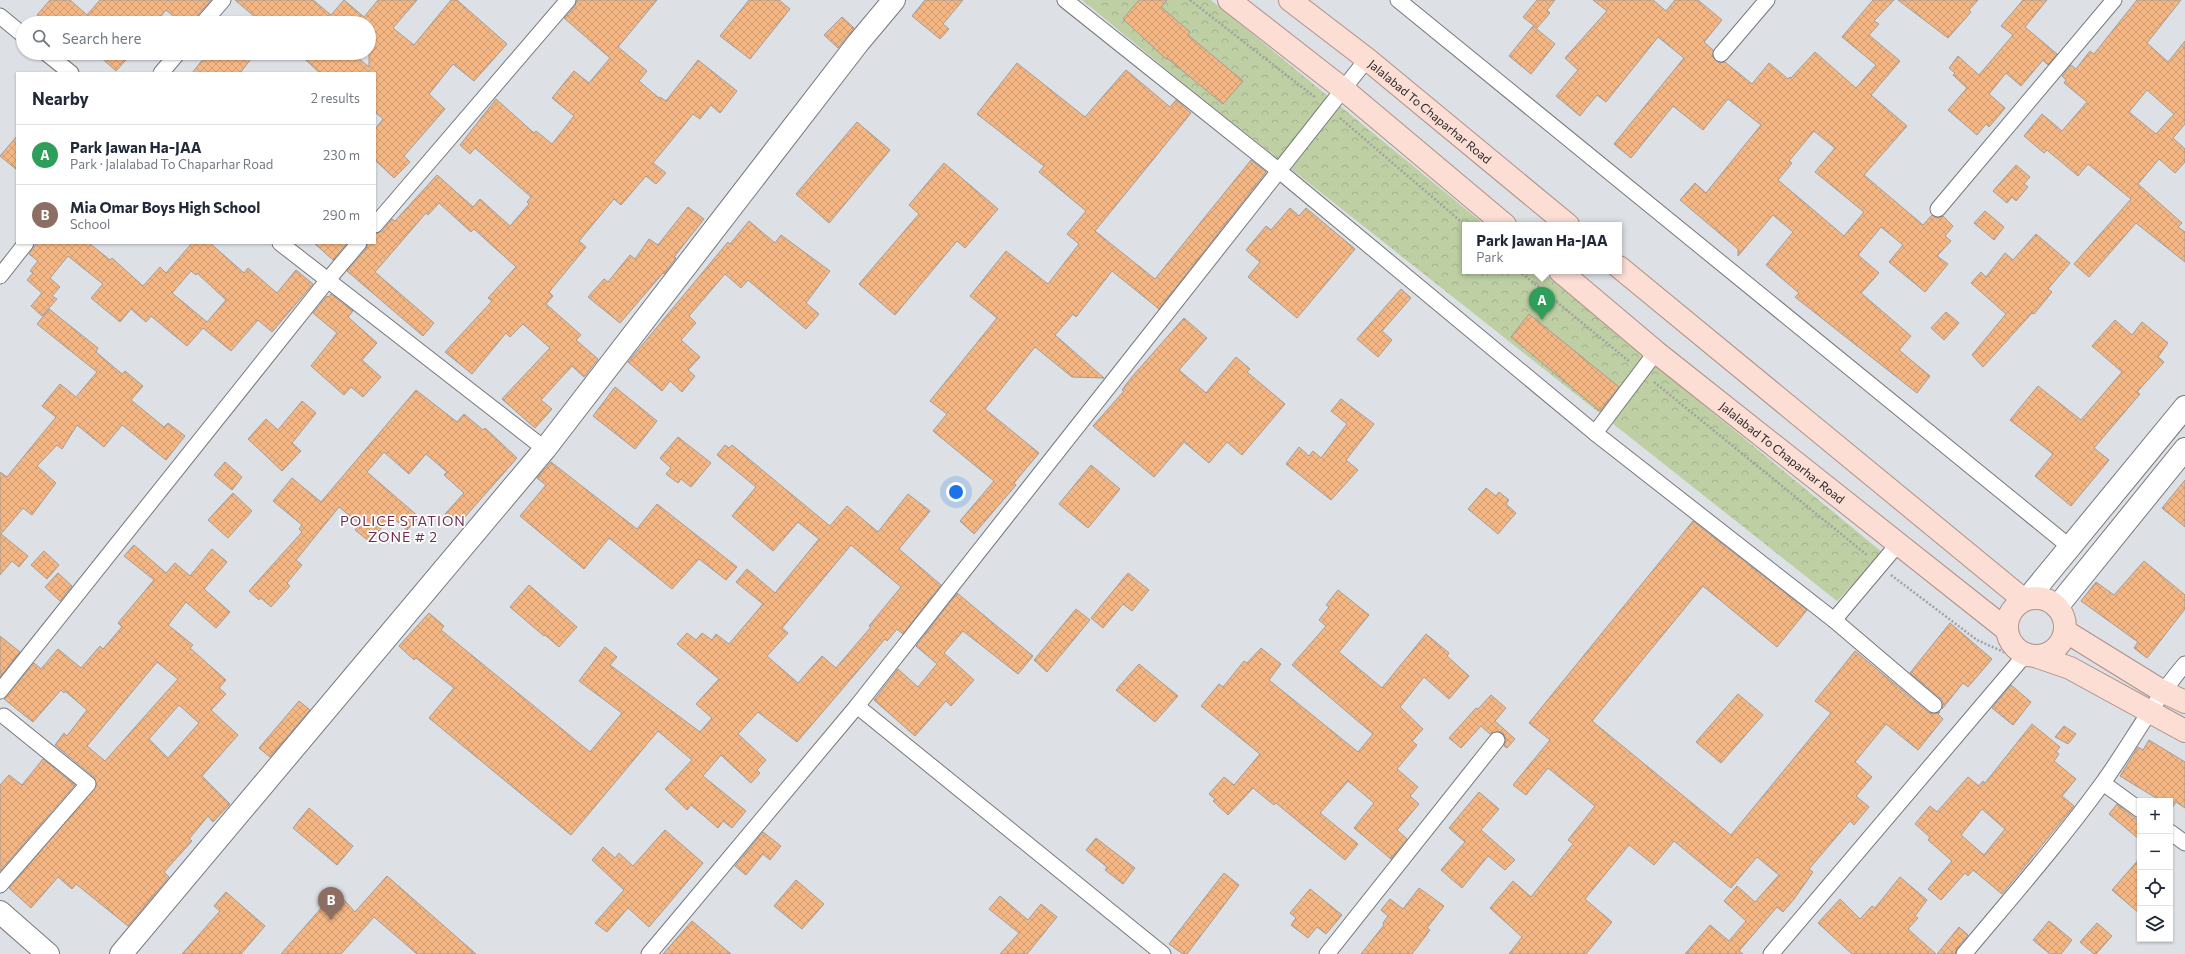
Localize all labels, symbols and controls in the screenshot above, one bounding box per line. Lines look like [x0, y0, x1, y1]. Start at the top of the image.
search box [16, 16, 376, 60]
icon: search [30, 27, 52, 49]
text: Search here [62, 29, 141, 47]
street label: Jalalabad To Chaparhar Road [1365, 56, 1495, 166]
text: Nearby [32, 88, 89, 109]
text: 2 results [311, 90, 360, 106]
text: Park Jawan Ha-JAA [70, 138, 201, 156]
text: A [40, 147, 50, 163]
text: 230 m [323, 147, 360, 163]
text: Park · Jalalabad To Chaparhar Road [70, 156, 273, 172]
text: Mia Omar Boys High School [70, 198, 260, 216]
text: B [41, 207, 49, 223]
text: 290 m [323, 207, 360, 223]
text: School [70, 216, 110, 232]
popup [1462, 222, 1622, 274]
text: Park Jawan Ha-JAA [1476, 231, 1608, 249]
text: Park [1476, 249, 1503, 265]
pin: A [1529, 287, 1555, 320]
street label: Jalalabad To Chaparhar Road [1717, 399, 1848, 506]
your location [946, 482, 966, 502]
district label: POLICE STATION ZONE # 2 [340, 512, 466, 545]
map controls [2137, 798, 2173, 942]
button: + [2137, 798, 2173, 834]
button: − [2137, 834, 2173, 870]
button: locate [2137, 870, 2173, 906]
pin: B [318, 887, 344, 920]
button: layers [2137, 906, 2173, 942]

